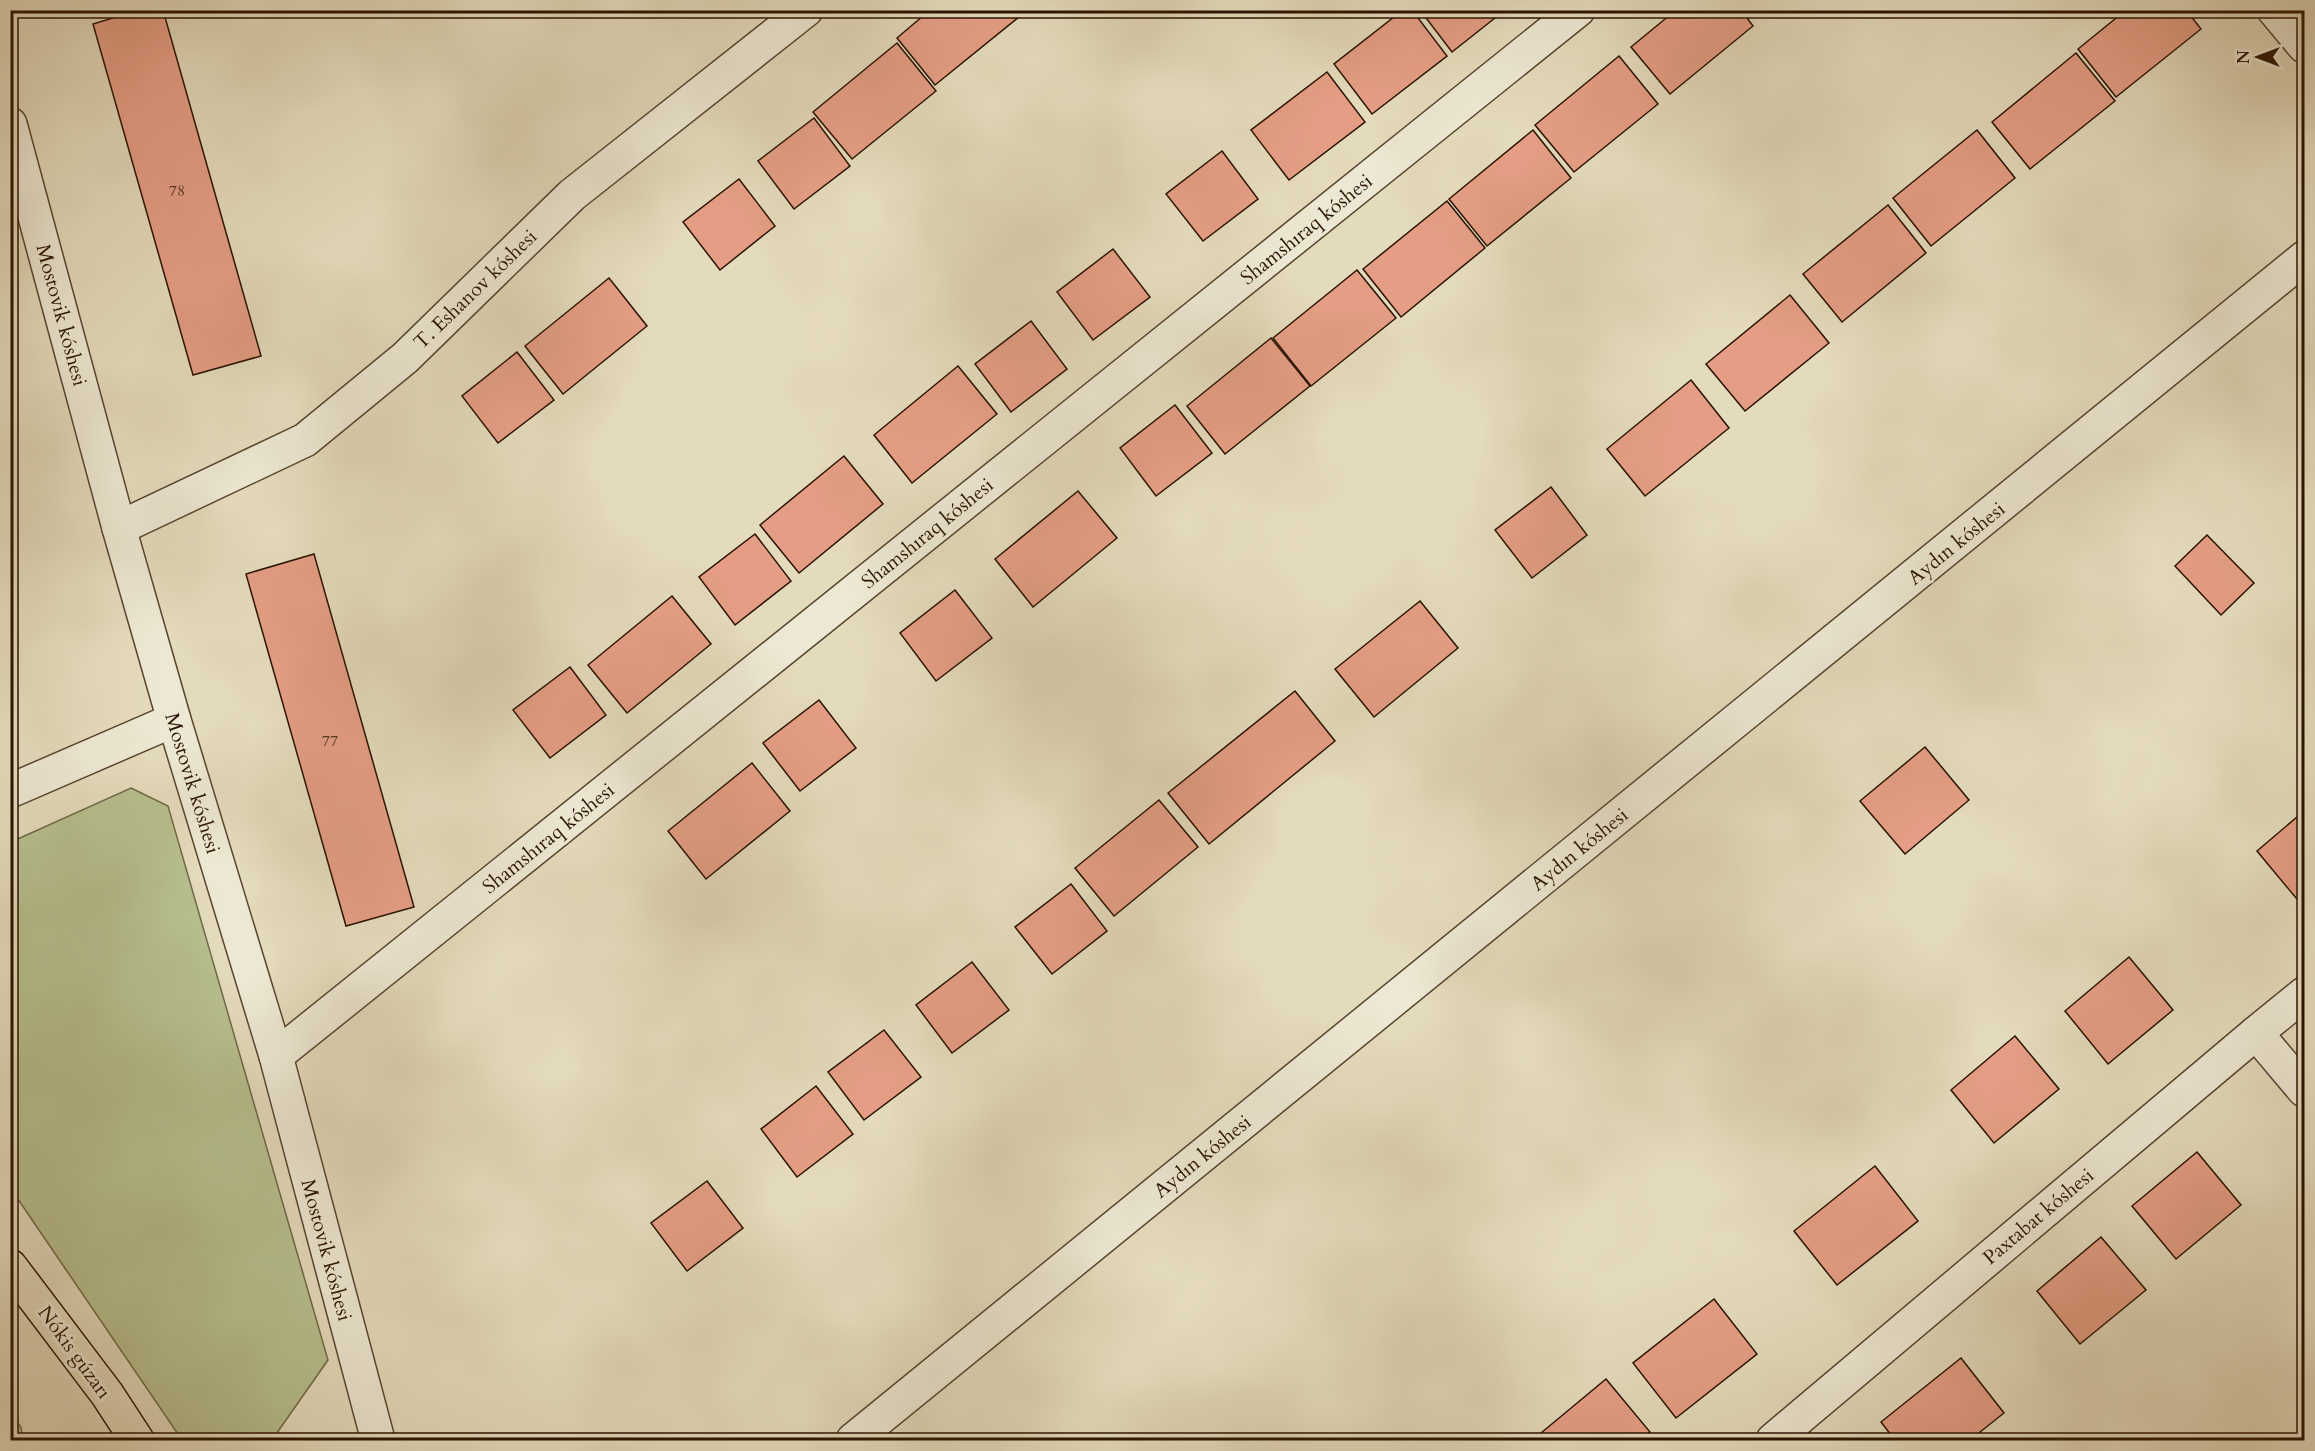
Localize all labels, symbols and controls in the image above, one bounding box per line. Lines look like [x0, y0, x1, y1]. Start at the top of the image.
north arrow [2228, 27, 2288, 87]
text: N [2233, 50, 2255, 64]
street label: Shamshıraq kóshesi [1235, 168, 1378, 291]
house number: 78 [169, 180, 185, 202]
street label: T. Eshanov kóshesi [408, 223, 543, 355]
street label: Mostovik kóshesi [30, 241, 94, 389]
street label: Shamshıraq kóshesi [856, 472, 999, 595]
street label: Aydın kóshesi [1902, 495, 2011, 591]
street label: Mostovik kóshesi [158, 709, 227, 857]
house number: 77 [322, 730, 338, 752]
street label: Shamshıraq kóshesi [477, 777, 620, 900]
street label: Aydın kóshesi [1525, 801, 1634, 897]
street label: Aydın kóshesi [1148, 1108, 1257, 1204]
street label: Paxtabat kóshesi [1977, 1162, 2100, 1271]
street label: Mostovik kóshesi [295, 1176, 359, 1324]
street label: Nókis gúzarı [32, 1300, 118, 1405]

